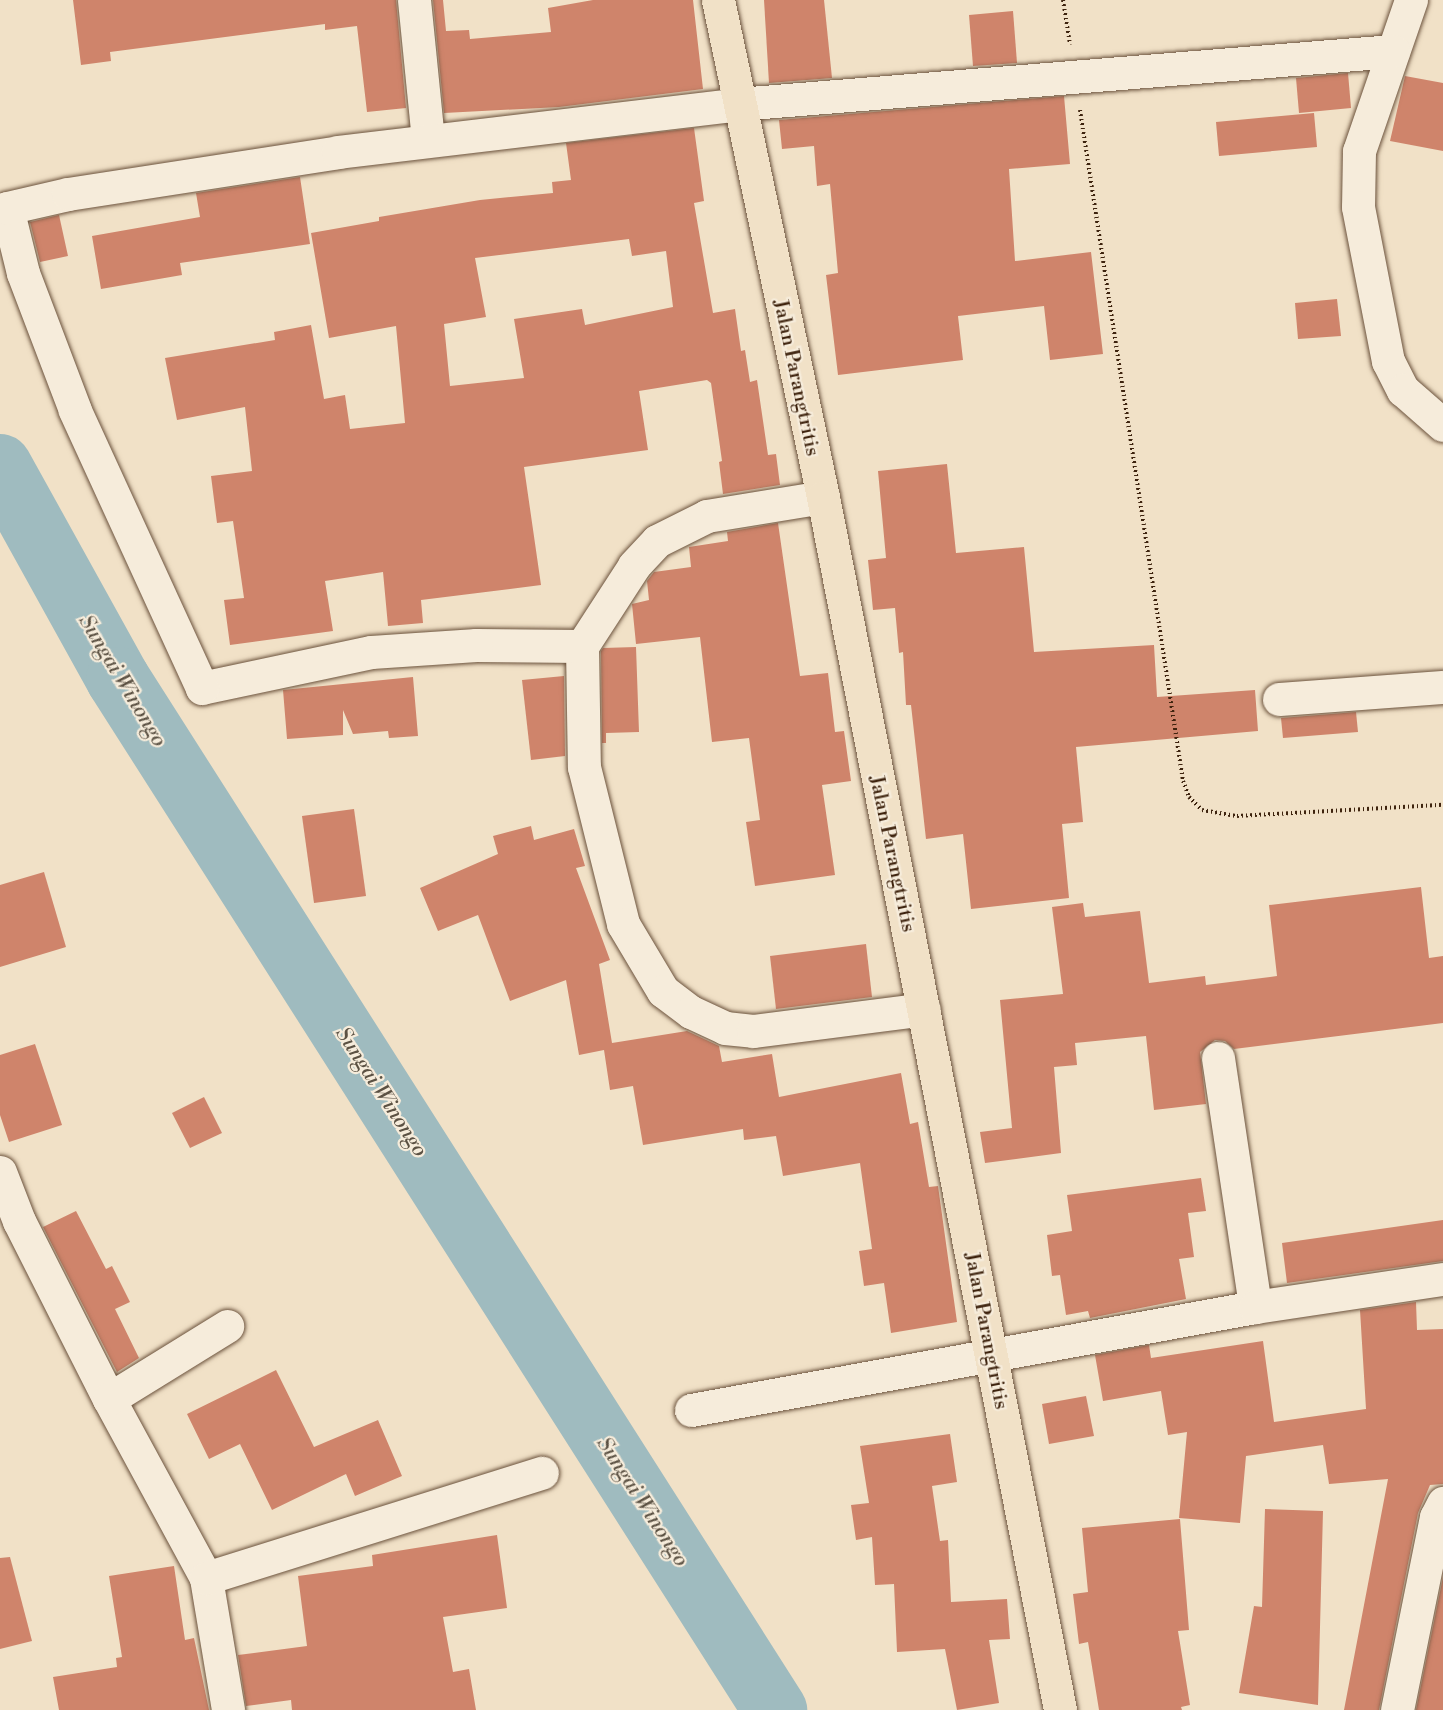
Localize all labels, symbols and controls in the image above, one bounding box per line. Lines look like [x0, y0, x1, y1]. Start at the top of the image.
street label: Jalan Parangtritis [768, 298, 824, 458]
water label: Sungai Winongo [73, 610, 171, 752]
street label: Jalan Parangtritis [864, 774, 920, 934]
water label: Sungai Winongo [330, 1022, 432, 1162]
street label: Jalan Parangtritis [959, 1251, 1013, 1411]
water label: Sungai Winongo [591, 1432, 693, 1572]

